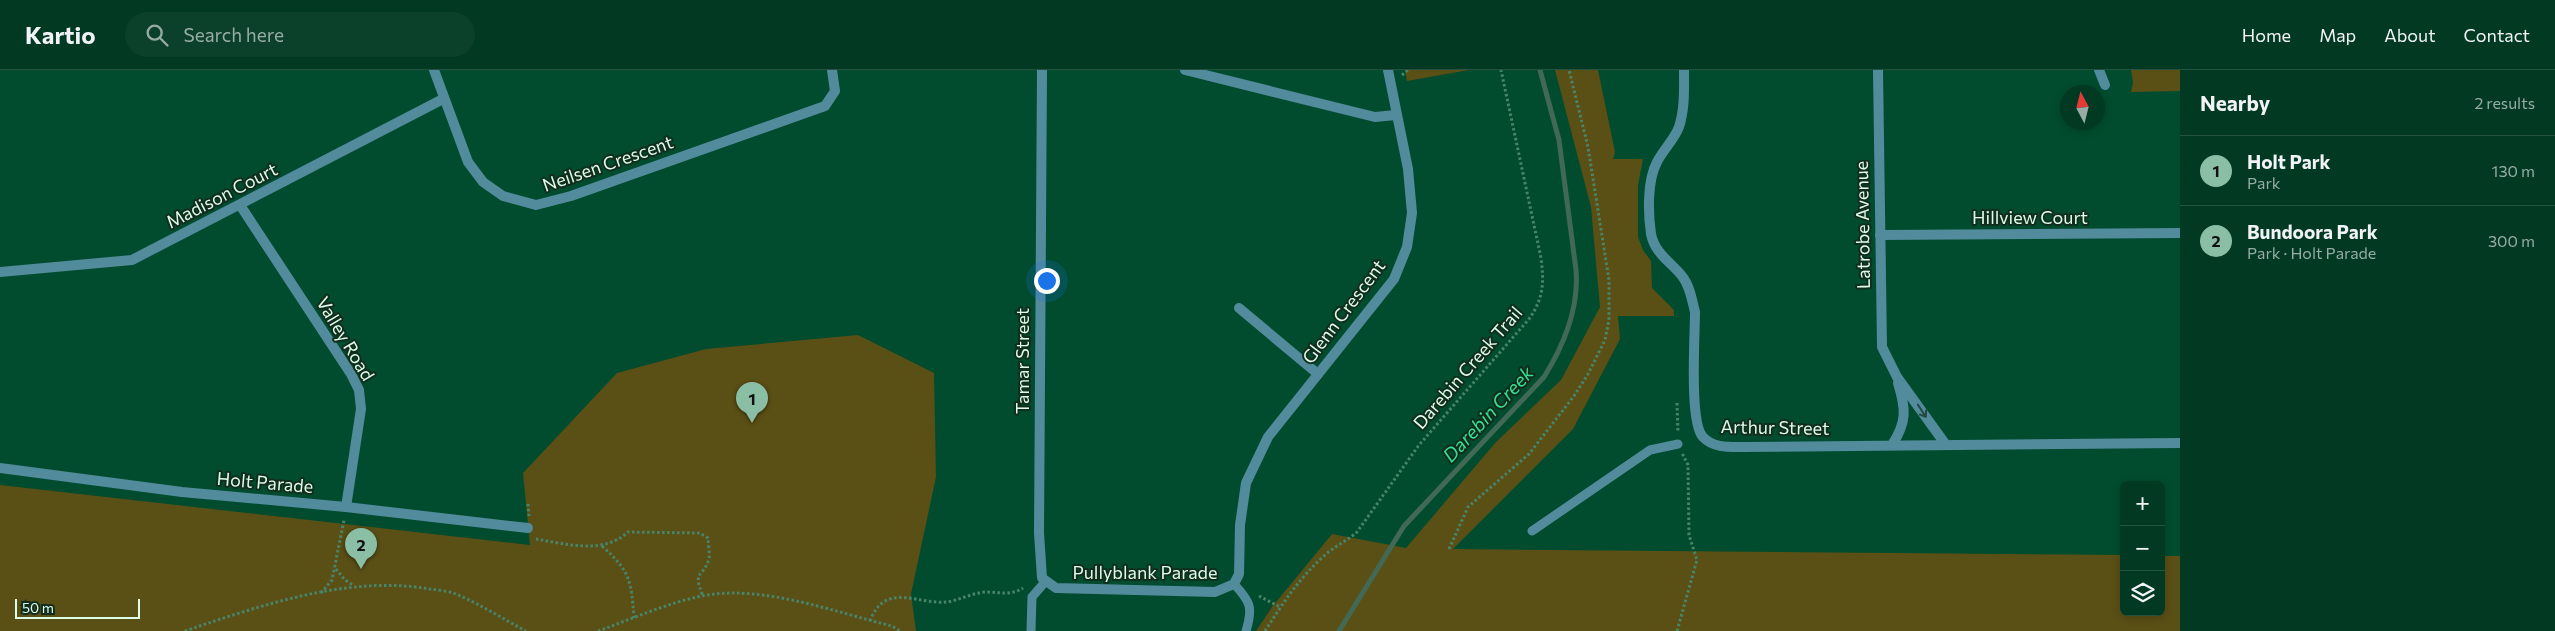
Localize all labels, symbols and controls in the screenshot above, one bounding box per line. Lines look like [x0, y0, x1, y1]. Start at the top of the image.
search box [125, 12, 475, 57]
text: Kartio [25, 20, 95, 49]
icon: search [143, 21, 171, 49]
text: Search here [183, 23, 284, 46]
text: Home [2242, 24, 2291, 46]
text: Map [2319, 24, 2356, 46]
text: About [2384, 24, 2436, 46]
text: Contact [2464, 24, 2530, 46]
north arrow [2060, 85, 2105, 130]
text: Nearby [2200, 90, 2270, 115]
text: 2 results [2474, 93, 2535, 112]
street label: Neilsen Crescent [539, 130, 676, 196]
text: Holt Park [2247, 150, 2331, 173]
street label: Madison Court [162, 158, 281, 233]
street label: Latrobe Avenue [1850, 161, 1874, 289]
text: 1 [2212, 161, 2220, 180]
text: 130 m [2492, 161, 2535, 180]
text: Park [2247, 173, 2280, 192]
street label: Hillview Court [1972, 206, 2088, 228]
text: Bundoora Park [2247, 220, 2378, 243]
text: 2 [2211, 231, 2221, 250]
text: 300 m [2488, 231, 2535, 250]
text: Park · Holt Parade [2247, 243, 2376, 262]
street label: Glenn Crescent [1297, 255, 1389, 368]
your location [1034, 268, 1060, 294]
street label: Valley Road [312, 293, 380, 384]
street label: Darebin Creek Trail [1409, 302, 1527, 434]
street label: Tamar Street [1011, 308, 1033, 414]
water label: Darebin Creek [1438, 361, 1538, 467]
pin: 1 [736, 382, 768, 423]
one-way arrow [1917, 403, 1927, 417]
street label: Arthur Street [1720, 415, 1830, 439]
street label: Holt Parade [216, 467, 314, 497]
map controls [2120, 481, 2165, 616]
button: + [2120, 481, 2165, 526]
button: − [2120, 526, 2165, 571]
pin: 2 [345, 528, 377, 569]
street label: Pullyblank Parade [1073, 561, 1217, 583]
button: layers [2120, 571, 2165, 616]
scale bar [15, 596, 140, 619]
text: 50 m [22, 599, 54, 616]

